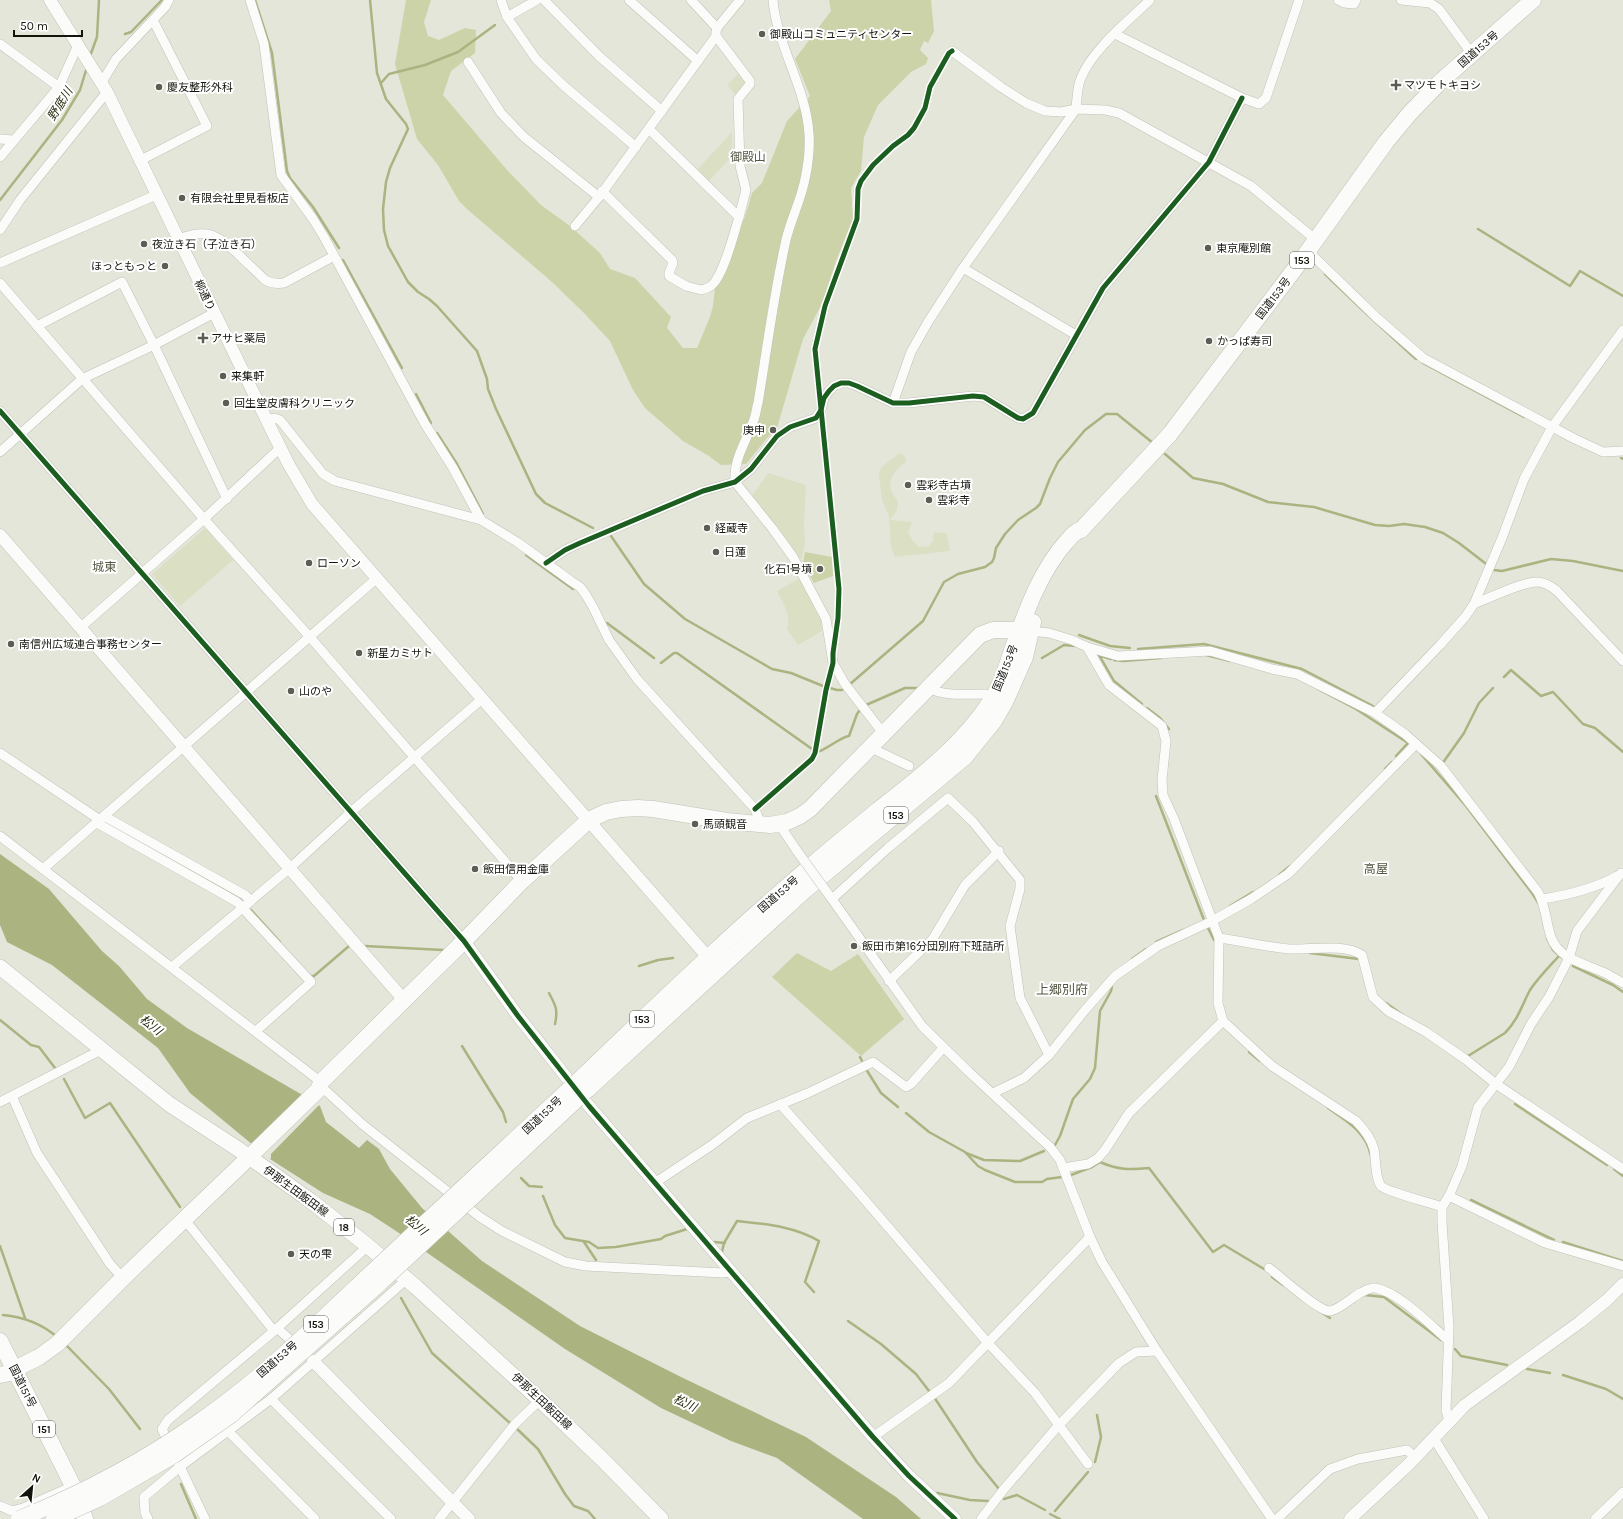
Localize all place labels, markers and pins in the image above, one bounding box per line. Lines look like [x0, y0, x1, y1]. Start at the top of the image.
place label: 御殿山コミュニティセンター [769, 28, 912, 41]
marker: 御殿山コミュニティセンター [757, 29, 767, 39]
place label: マツモトキヨシ [1404, 79, 1481, 92]
marker: マツモトキヨシ [1391, 80, 1401, 90]
place label: 慶友整形外科 [167, 81, 233, 94]
marker: 慶友整形外科 [154, 82, 164, 92]
place label: 有限会社里見看板店 [190, 192, 289, 205]
marker: 有限会社里見看板店 [177, 193, 187, 203]
place label: 夜泣き石（子泣き石） [152, 238, 262, 251]
marker: 夜泣き石（子泣き石） [139, 239, 149, 249]
place label: 東京庵別館 [1216, 242, 1271, 255]
marker: 東京庵別館 [1203, 243, 1213, 253]
place label: ほっともっと [91, 260, 157, 273]
marker: ほっともっと [160, 261, 170, 271]
place label: アサヒ薬局 [211, 332, 266, 345]
marker: アサヒ薬局 [198, 333, 208, 343]
place label: かっぱ寿司 [1217, 335, 1272, 348]
marker: かっぱ寿司 [1204, 336, 1214, 346]
place label: 来集軒 [231, 370, 265, 383]
marker: 来集軒 [218, 371, 228, 381]
place label: 回生堂皮膚科クリニック [234, 397, 355, 410]
marker: 回生堂皮膚科クリニック [221, 398, 231, 408]
place label: 庚申 [743, 424, 765, 437]
marker: 庚申 [768, 425, 778, 435]
place label: 雲彩寺古墳 [916, 479, 971, 492]
marker: 雲彩寺古墳 [903, 480, 913, 490]
place label: 雲彩寺 [937, 494, 970, 507]
marker: 雲彩寺 [924, 495, 934, 505]
place label: 経蔵寺 [715, 522, 748, 535]
marker: 経蔵寺 [702, 523, 712, 533]
place label: 日蓮 [724, 546, 746, 559]
marker: 日蓮 [711, 547, 721, 557]
place label: ローソン [317, 557, 361, 570]
marker: ローソン [304, 558, 314, 568]
place label: 化石1号墳 [764, 563, 812, 576]
marker: 化石1号墳 [815, 564, 825, 574]
place label: 南信州広域連合事務センター [19, 638, 162, 651]
marker: 南信州広域連合事務センター [6, 639, 16, 649]
place label: 新星カミサト [367, 647, 433, 660]
marker: 新星カミサト [354, 648, 364, 658]
place label: 山のや [299, 685, 332, 698]
marker: 山のや [286, 686, 296, 696]
place label: 馬頭観音 [703, 818, 747, 831]
marker: 馬頭観音 [690, 819, 700, 829]
place label: 飯田信用金庫 [483, 863, 549, 876]
marker: 飯田信用金庫 [470, 864, 480, 874]
place label: 飯田市第16分団別府下班詰所 [862, 940, 1005, 953]
marker: 飯田市第16分団別府下班詰所 [849, 941, 859, 951]
place label: 天の雫 [299, 1248, 332, 1261]
marker: 天の雫 [286, 1249, 296, 1259]

